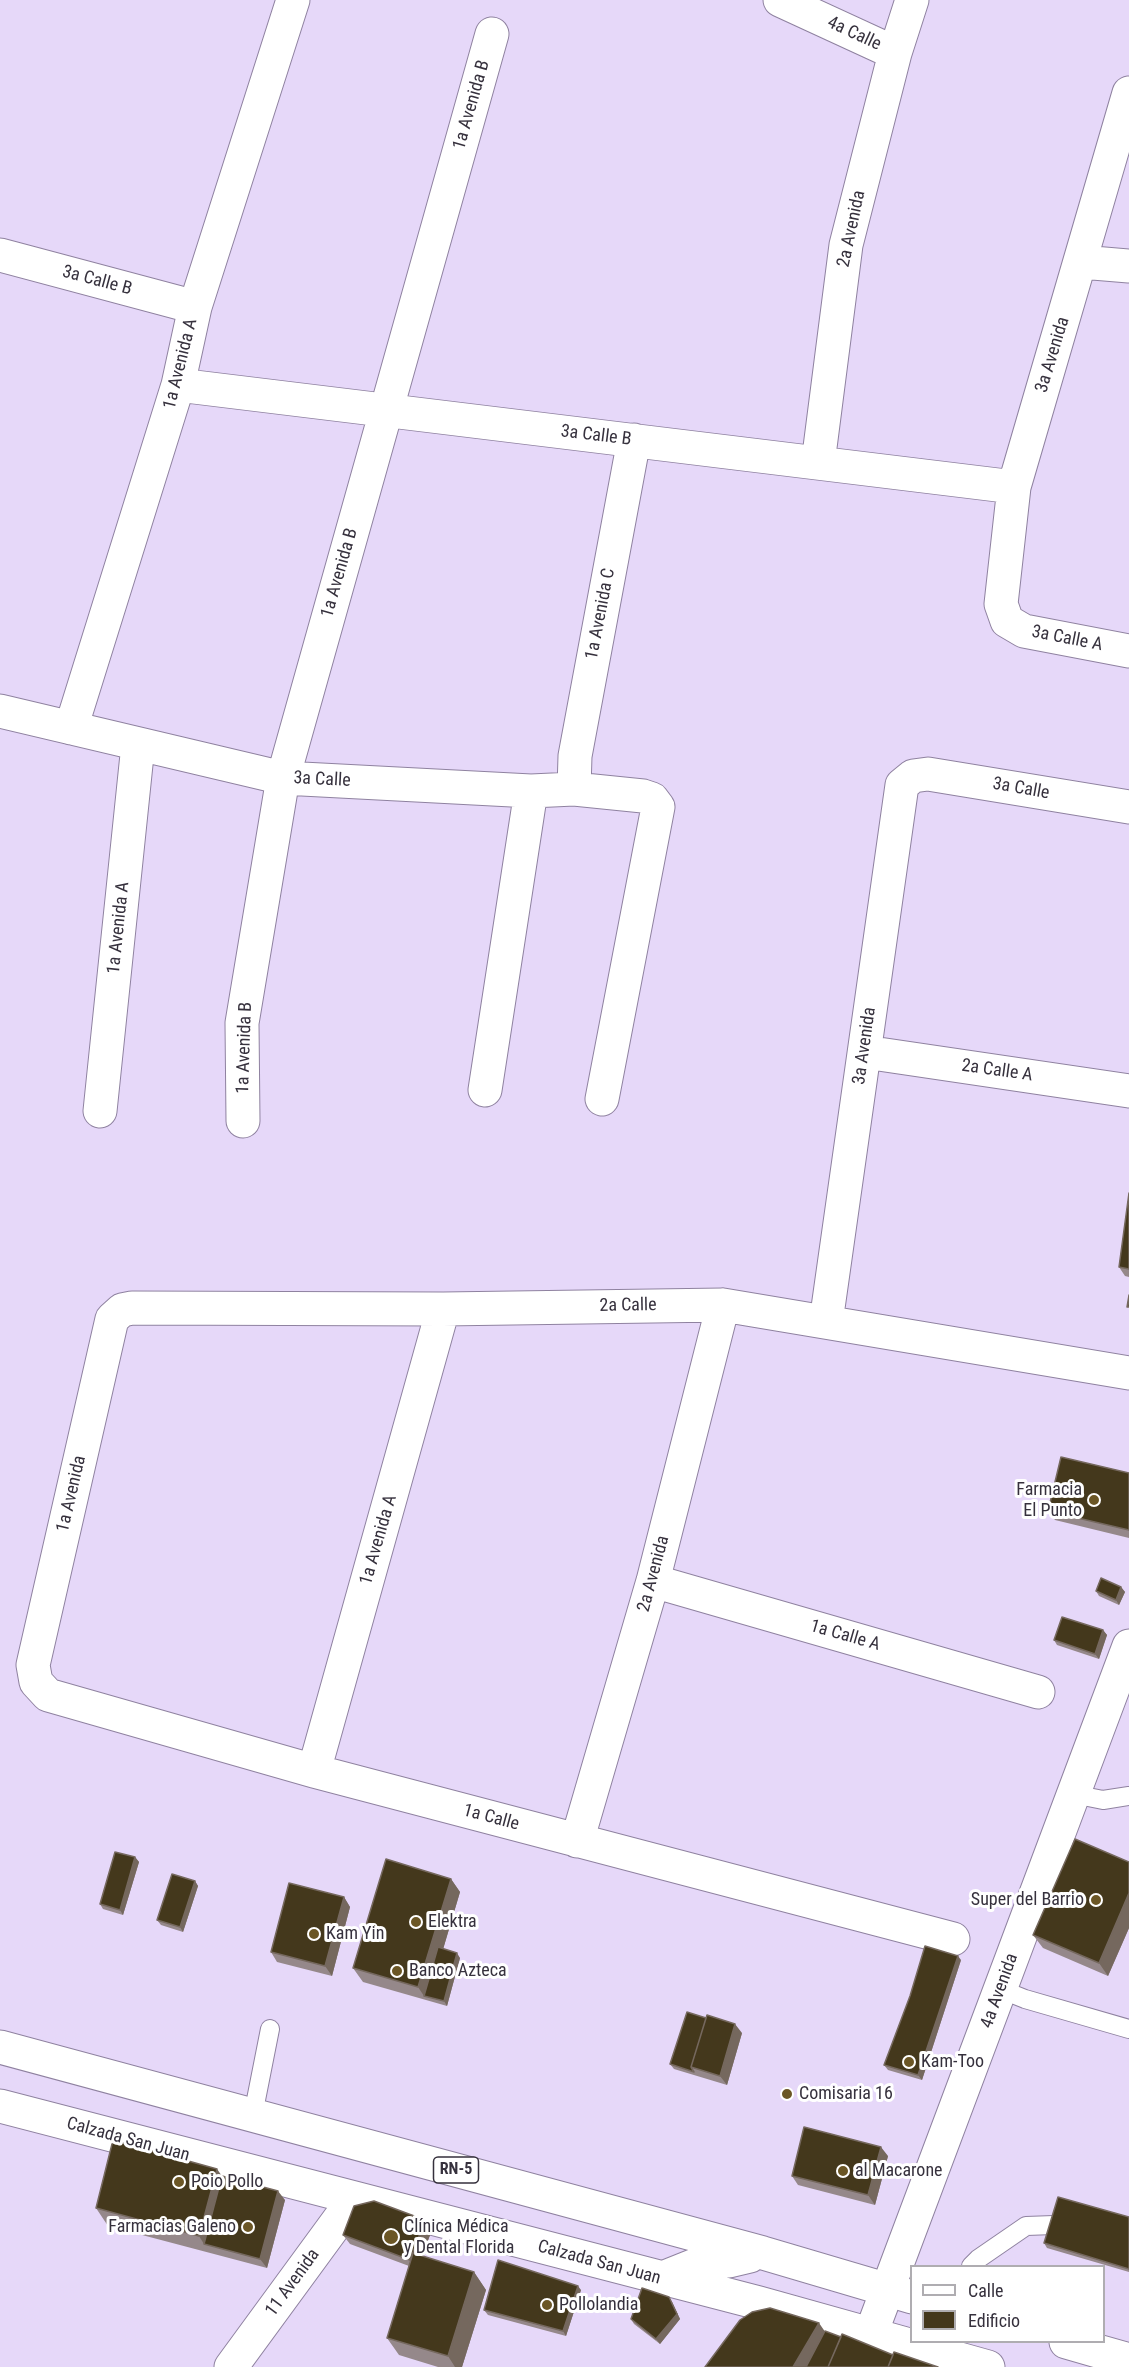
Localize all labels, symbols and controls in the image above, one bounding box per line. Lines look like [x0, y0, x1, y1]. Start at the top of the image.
street label: 4a Calle [824, 12, 884, 56]
street label: 1a Avenida B [449, 58, 495, 152]
street label: 2a Avenida [833, 189, 871, 269]
street label: 3a Calle B [60, 261, 134, 301]
street label: 3a Avenida [1031, 315, 1075, 395]
street label: 1a Avenida A [159, 317, 203, 411]
street label: 3a Calle B [559, 421, 633, 451]
street label: 1a Avenida B [317, 526, 363, 620]
street label: 1a Avenida C [582, 567, 620, 661]
street label: 3a Calle A [1030, 622, 1104, 656]
street label: 3a Calle [293, 768, 351, 792]
street label: 3a Calle [991, 773, 1051, 805]
street label: 1a Avenida A [103, 881, 135, 975]
street label: 1a Avenida B [233, 1002, 257, 1094]
street label: 3a Avenida [849, 1006, 881, 1086]
street label: 2a Calle A [960, 1055, 1034, 1087]
street label: 2a Calle [599, 1295, 657, 1317]
street label: 1a Avenida [53, 1454, 91, 1534]
place label: Farmacia El Punto [1016, 1479, 1082, 1522]
street label: 1a Avenida A [356, 1493, 402, 1587]
marker: Farmacia El Punto [1087, 1493, 1101, 1507]
street label: 2a Avenida [633, 1534, 675, 1614]
street label: 1a Calle A [808, 1616, 882, 1656]
street label: 1a Calle [461, 1800, 521, 1836]
place label: Super del Barrio [971, 1889, 1084, 1911]
marker: Super del Barrio [1089, 1893, 1103, 1907]
place label: Elektra [428, 1911, 477, 1933]
marker: Elektra [409, 1915, 423, 1929]
place label: Kam Yin [326, 1923, 384, 1945]
marker: Kam Yin [307, 1927, 321, 1941]
street label: 4a Avenida [977, 1951, 1023, 2031]
place label: Banco Azteca [409, 1960, 507, 1982]
marker: Banco Azteca [390, 1964, 404, 1978]
place label: Kam-Too [921, 2051, 984, 2073]
marker: Kam-Too [902, 2055, 916, 2069]
place label: Comisaria 16 [799, 2083, 893, 2105]
marker: Comisaria 16 [780, 2087, 794, 2101]
street label: Calzada San Juan [64, 2113, 192, 2167]
road number: RN-5 [434, 2157, 478, 2183]
place label: al Macarone [855, 2160, 943, 2182]
marker: al Macarone [836, 2164, 850, 2178]
place label: Poio Pollo [191, 2171, 263, 2193]
marker: Poio Pollo [172, 2175, 186, 2189]
place label: Farmacias Galeno [108, 2216, 236, 2238]
place label: Clínica Médica y Dental Florida [404, 2216, 514, 2258]
marker: Farmacias Galeno [241, 2220, 255, 2234]
marker: Clínica Médica y Dental Florida [382, 2228, 400, 2246]
street label: Calzada San Juan [535, 2236, 663, 2290]
street label: 11 Avenida [261, 2245, 325, 2321]
legend [910, 2265, 1105, 2343]
text: Calle [968, 2280, 1004, 2301]
place label: Pollolandia [559, 2294, 638, 2316]
marker: Pollolandia [540, 2298, 554, 2312]
text: Edificio [968, 2310, 1020, 2331]

